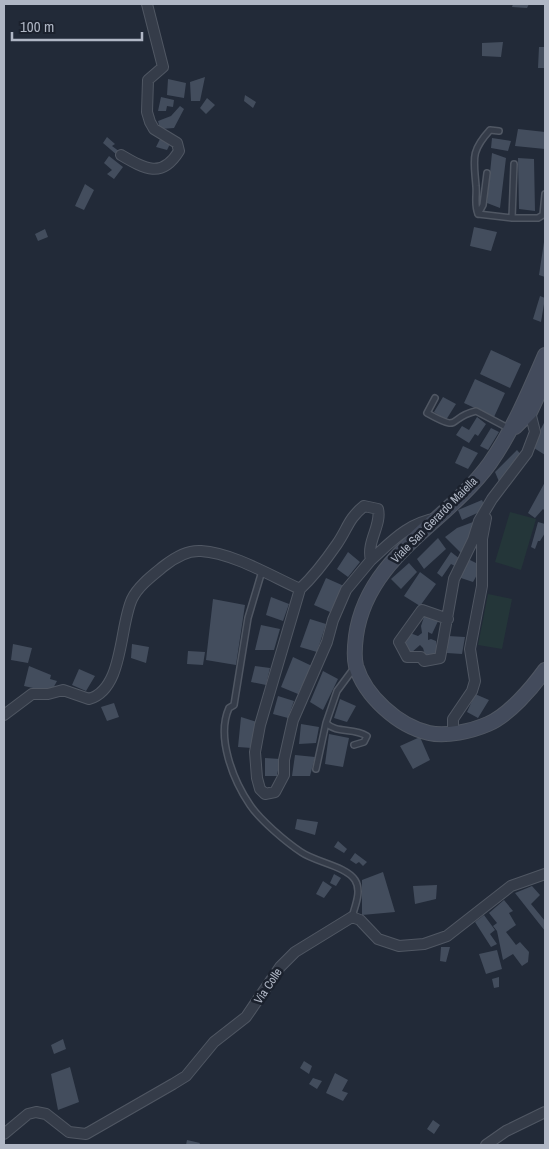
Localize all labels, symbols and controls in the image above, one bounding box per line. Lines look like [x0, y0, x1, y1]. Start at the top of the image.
scale bar [12, 10, 142, 42]
text: 100 m [20, 16, 54, 37]
street label: Viale San Gerardo Maiella [387, 473, 481, 567]
street label: Via Colle [250, 965, 286, 1007]

